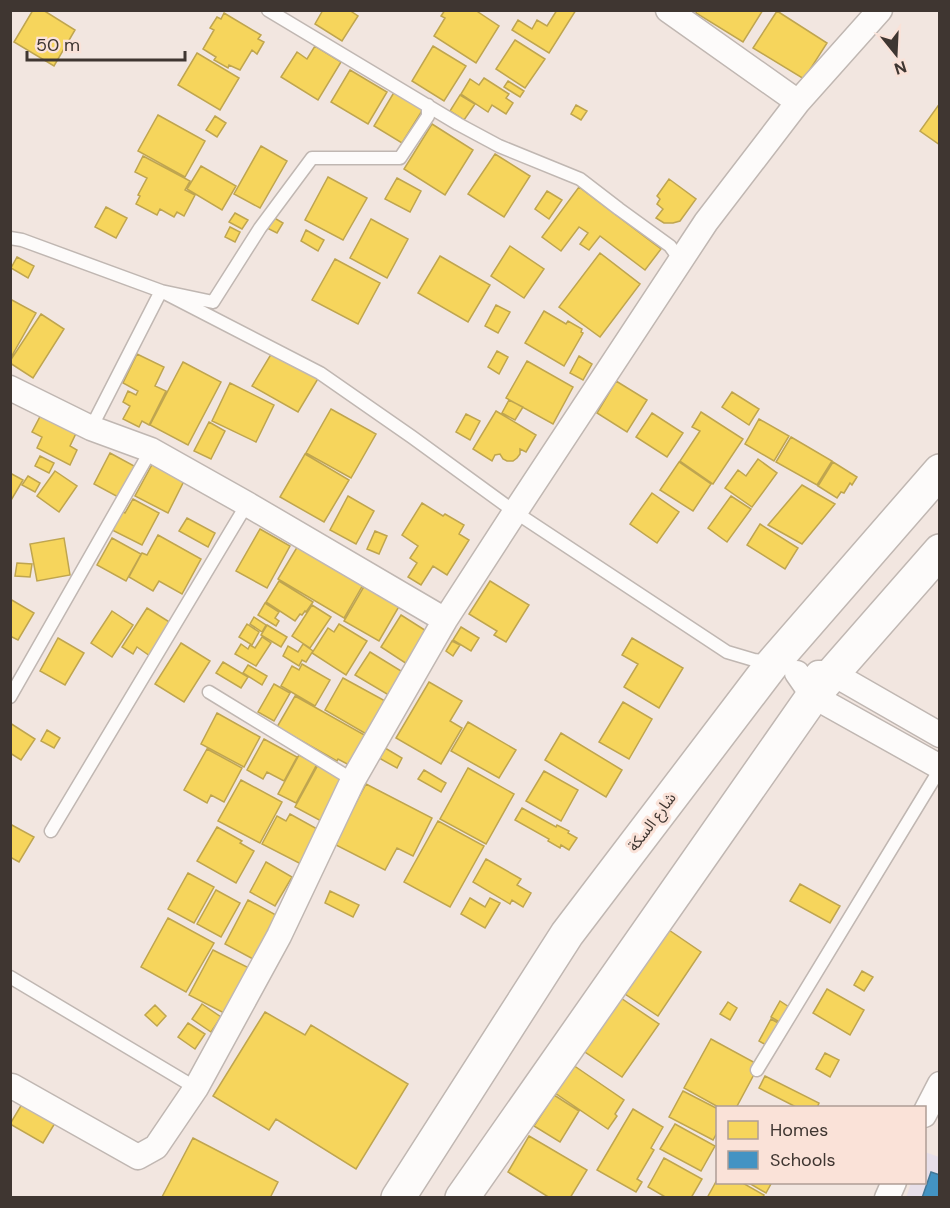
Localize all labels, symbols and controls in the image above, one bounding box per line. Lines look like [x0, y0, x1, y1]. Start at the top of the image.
scale bar [27, 24, 184, 62]
north arrow [866, 24, 926, 84]
text: 50 m [36, 33, 80, 57]
text: N [892, 56, 909, 80]
street label: شارع السكة [623, 788, 682, 857]
legend [716, 1106, 926, 1184]
text: Homes [770, 1118, 828, 1142]
text: Schools [770, 1148, 835, 1172]

